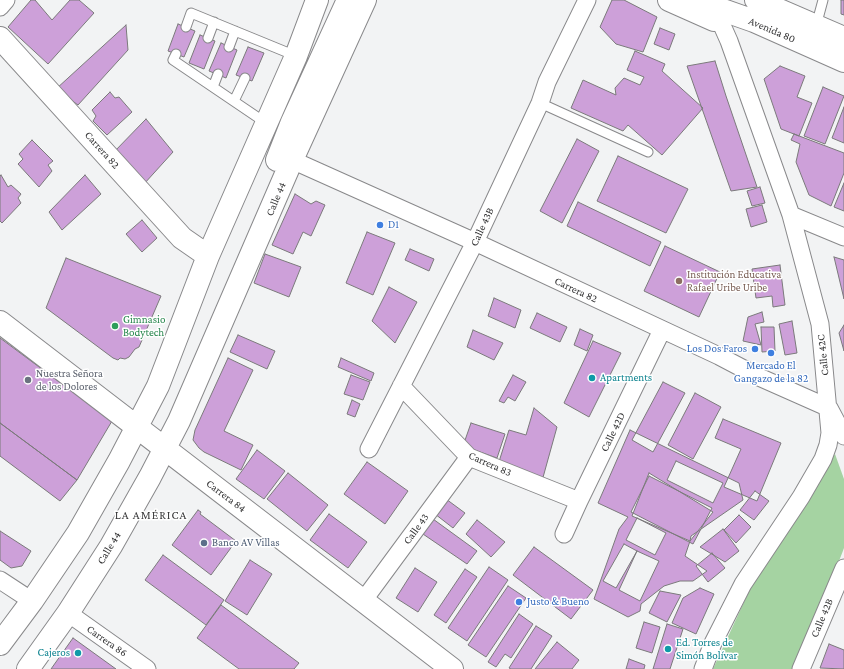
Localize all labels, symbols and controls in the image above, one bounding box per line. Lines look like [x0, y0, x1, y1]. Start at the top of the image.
street label: Avenida 80 [747, 14, 797, 46]
street label: Carrera 82 [82, 129, 122, 171]
street label: Calle 44 [263, 180, 289, 218]
street label: Calle 43B [467, 206, 497, 248]
place label: D1 [388, 218, 399, 232]
marker: D1 [375, 220, 385, 230]
place label: Institución Educativa Rafael Uribe Uribe [687, 268, 781, 294]
street label: Carrera 82 [552, 274, 600, 306]
marker: Institución Educativa Rafael Uribe Uribe [674, 276, 684, 286]
place label: Gimnasio Bodytech [123, 313, 165, 339]
marker: Gimnasio Bodytech [110, 321, 120, 331]
street label: Calle 42C [814, 334, 832, 376]
place label: Los Dos Faros [687, 342, 747, 356]
marker: Los Dos Faros [750, 344, 760, 354]
marker: Mercado El Gangazo de la 82 [766, 348, 776, 358]
place label: Mercado El Gangazo de la 82 [734, 359, 808, 385]
place label: Nuestra Señora de los Dolores [36, 367, 103, 393]
place label: Apartments [600, 371, 652, 385]
marker: Apartments [587, 373, 597, 383]
marker: Nuestra Señora de los Dolores [23, 375, 33, 385]
street label: Calle 42D [598, 410, 628, 454]
street label: Carrera 83 [466, 449, 514, 479]
street label: Carrera 84 [204, 477, 248, 515]
district label: LA AMÉRICA [115, 508, 187, 522]
street label: Calle 43 [400, 511, 432, 547]
street label: Calle 44 [94, 529, 124, 567]
place label: Banco AV Villas [212, 536, 280, 550]
marker: Banco AV Villas [199, 538, 209, 548]
place label: Justo & Bueno [527, 595, 589, 609]
marker: Justo & Bueno [514, 597, 524, 607]
street label: Calle 42B [808, 597, 836, 639]
street label: Carrera 86 [84, 622, 130, 660]
place label: Ed. Torres de Simón Bolívar [676, 636, 738, 662]
marker: Ed. Torres de Simón Bolívar [663, 644, 673, 654]
place label: Cajeros [38, 646, 70, 660]
marker: Cajeros [73, 648, 83, 658]

